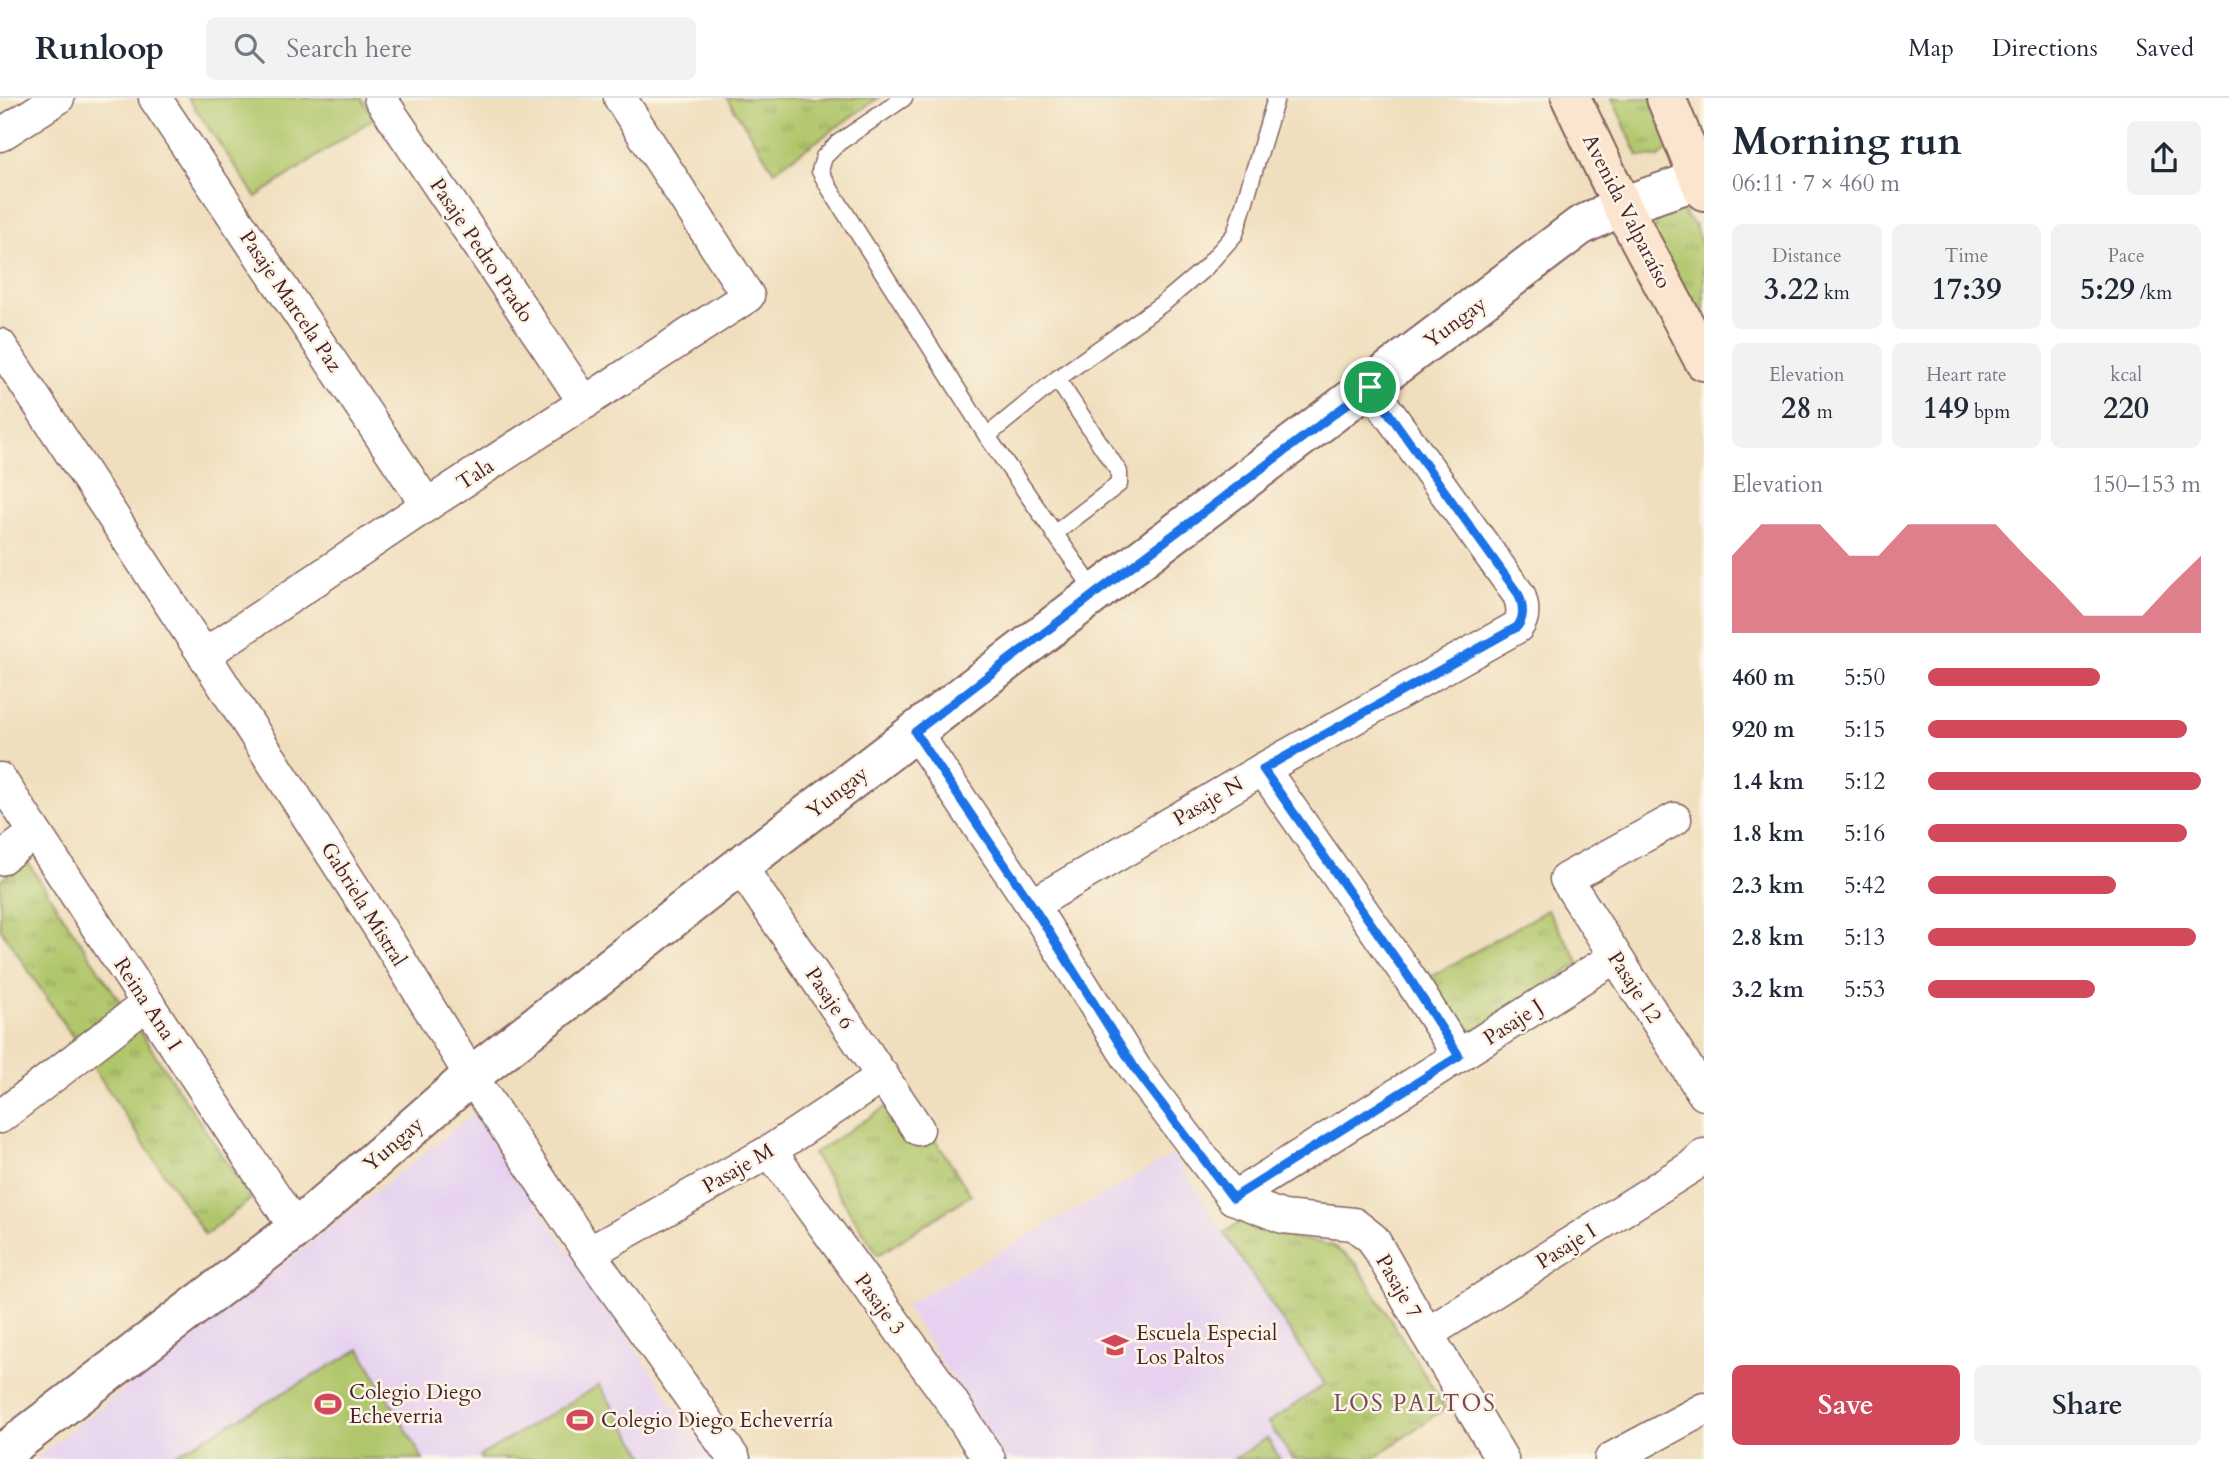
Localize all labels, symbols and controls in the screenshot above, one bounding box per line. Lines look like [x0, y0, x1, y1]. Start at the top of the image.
search box [206, 17, 696, 80]
text: Runloop [35, 26, 164, 71]
icon: search [230, 29, 268, 67]
text: Search here [286, 31, 412, 66]
text: Map [1908, 32, 1954, 65]
text: Directions [1992, 32, 2098, 65]
text: Saved [2136, 32, 2194, 65]
text: Morning run [1732, 116, 1962, 168]
button: share [2127, 121, 2201, 195]
street label: Avenida Valparaíso [1575, 129, 1678, 294]
text: 06:11 · 7 × 460 m [1732, 168, 1900, 199]
street label: Pasaje Pedro Prado [423, 172, 541, 328]
street label: Pasaje Marcela Paz [232, 225, 349, 378]
text: Distance [1772, 243, 1842, 269]
text: Time [1945, 243, 1988, 269]
text: Pace [2108, 243, 2145, 269]
text: 3.22 [1764, 269, 1819, 310]
text: 17:39 [1931, 269, 2002, 310]
text: 5:29 [2080, 269, 2135, 310]
text: km [1819, 280, 1850, 306]
text: /km [2135, 280, 2172, 306]
street label: Yungay [1418, 289, 1492, 355]
pin [1340, 357, 1400, 417]
text: Elevation [1769, 362, 1845, 388]
text: Heart rate [1926, 362, 2007, 388]
text: kcal [2110, 362, 2142, 388]
icon: arrive [1351, 368, 1389, 406]
text: 28 [1781, 388, 1812, 429]
text: 149 [1923, 388, 1969, 429]
text: 220 [2103, 388, 2149, 429]
text: m [1812, 399, 1833, 425]
text: bpm [1969, 399, 2010, 425]
street label: Tala [451, 452, 499, 497]
text: Elevation [1732, 469, 1823, 500]
text: 150–153 m [2092, 469, 2201, 500]
text: 460 m [1732, 662, 1795, 693]
text: 5:50 [1844, 662, 1885, 693]
text: 920 m [1732, 714, 1795, 745]
text: 5:15 [1844, 714, 1885, 745]
street label: Yungay [800, 759, 874, 826]
text: 1.4 km [1732, 766, 1804, 797]
text: 5:12 [1844, 766, 1885, 797]
street label: Pasaje N [1168, 770, 1249, 833]
text: 1.8 km [1732, 818, 1804, 849]
text: 5:16 [1844, 818, 1885, 849]
street label: Gabriela Mistral [314, 837, 413, 972]
text: 2.3 km [1732, 870, 1804, 901]
text: 5:42 [1844, 870, 1885, 901]
text: 2.8 km [1732, 922, 1804, 953]
text: 5:13 [1844, 922, 1885, 953]
street label: Pasaje 12 [1601, 946, 1669, 1029]
street label: Reina Ana I [107, 952, 188, 1056]
street label: Pasaje 6 [798, 961, 861, 1035]
text: 3.2 km [1732, 974, 1804, 1005]
text: 5:53 [1844, 974, 1885, 1005]
street label: Pasaje J [1478, 992, 1549, 1052]
street label: Yungay [357, 1110, 430, 1179]
street label: Pasaje M [697, 1136, 780, 1201]
street label: Pasaje I [1531, 1217, 1602, 1276]
street label: Pasaje 7 [1369, 1249, 1429, 1324]
street label: Pasaje 3 [847, 1268, 912, 1341]
place label: Escuela Especial Los Paltos [1136, 1319, 1277, 1372]
school or university icon: Escuela Especial Los Paltos [1100, 1330, 1130, 1360]
button: Save [1732, 1365, 1960, 1445]
button: Share [1974, 1365, 2201, 1445]
place label: Colegio Diego Echeverria [349, 1378, 482, 1431]
district label: LOS PALTOS [1333, 1388, 1497, 1419]
sports icon: Colegio Diego Echeverria [313, 1389, 343, 1419]
sports icon: Colegio Diego Echeverría [565, 1405, 595, 1435]
place label: Colegio Diego Echeverría [601, 1406, 833, 1435]

